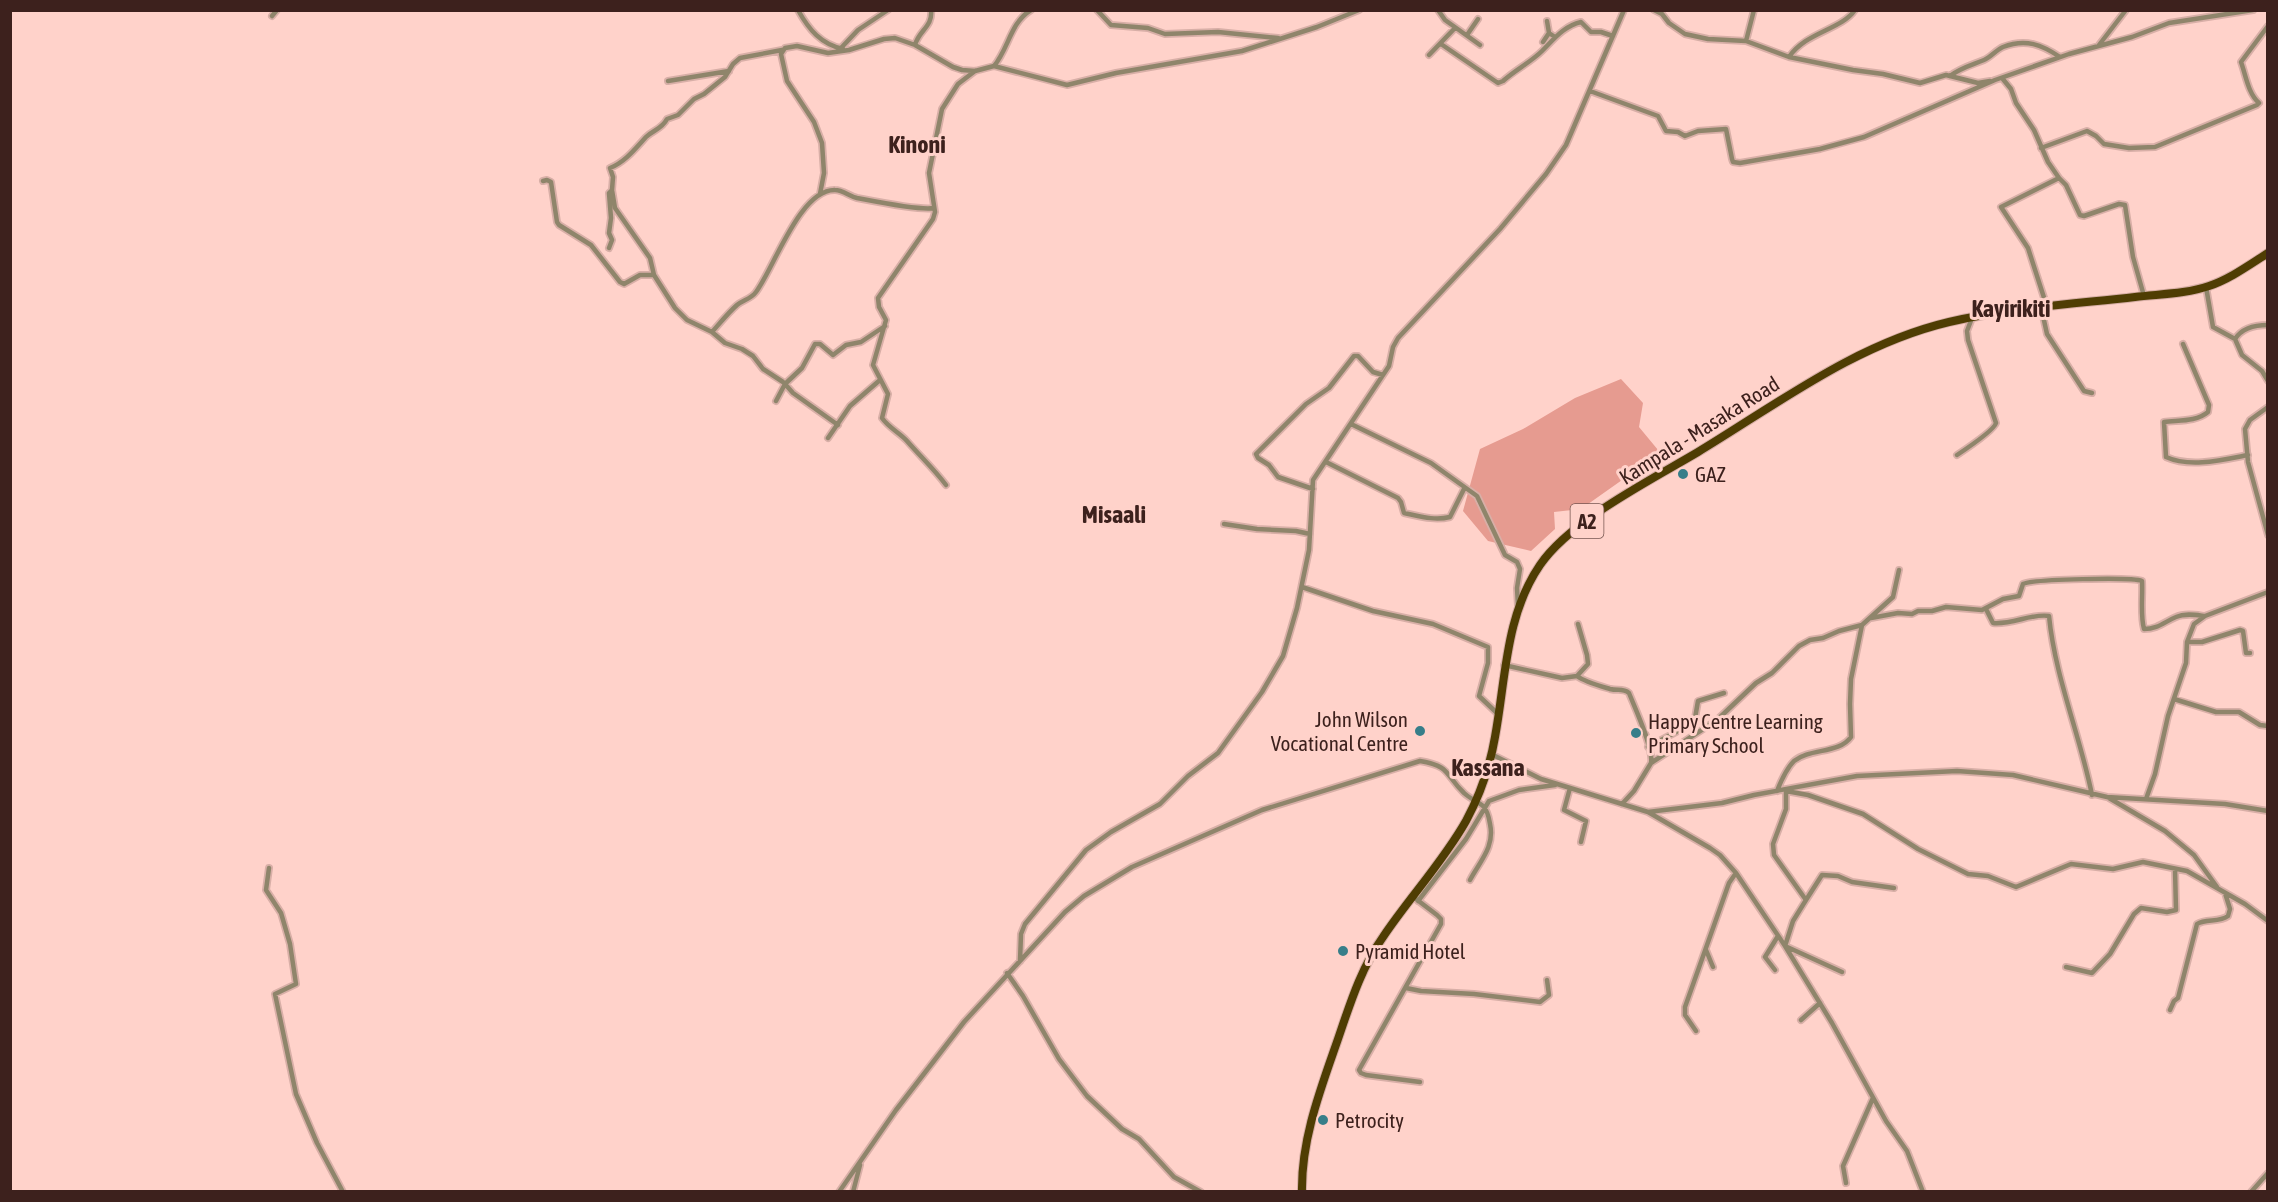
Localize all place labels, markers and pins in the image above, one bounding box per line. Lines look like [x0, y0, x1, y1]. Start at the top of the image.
place label: GAZ [1695, 462, 1726, 486]
marker: GAZ [1676, 467, 1690, 481]
place label: John Wilson Vocational Centre [1271, 707, 1408, 755]
place label: Happy Centre Learning Primary School [1648, 709, 1823, 757]
marker: John Wilson Vocational Centre [1413, 724, 1427, 738]
marker: Happy Centre Learning Primary School [1629, 726, 1643, 740]
place label: Pyramid Hotel [1355, 939, 1466, 963]
marker: Pyramid Hotel [1336, 944, 1350, 958]
place label: Petrocity [1335, 1108, 1404, 1132]
marker: Petrocity [1316, 1113, 1330, 1127]

